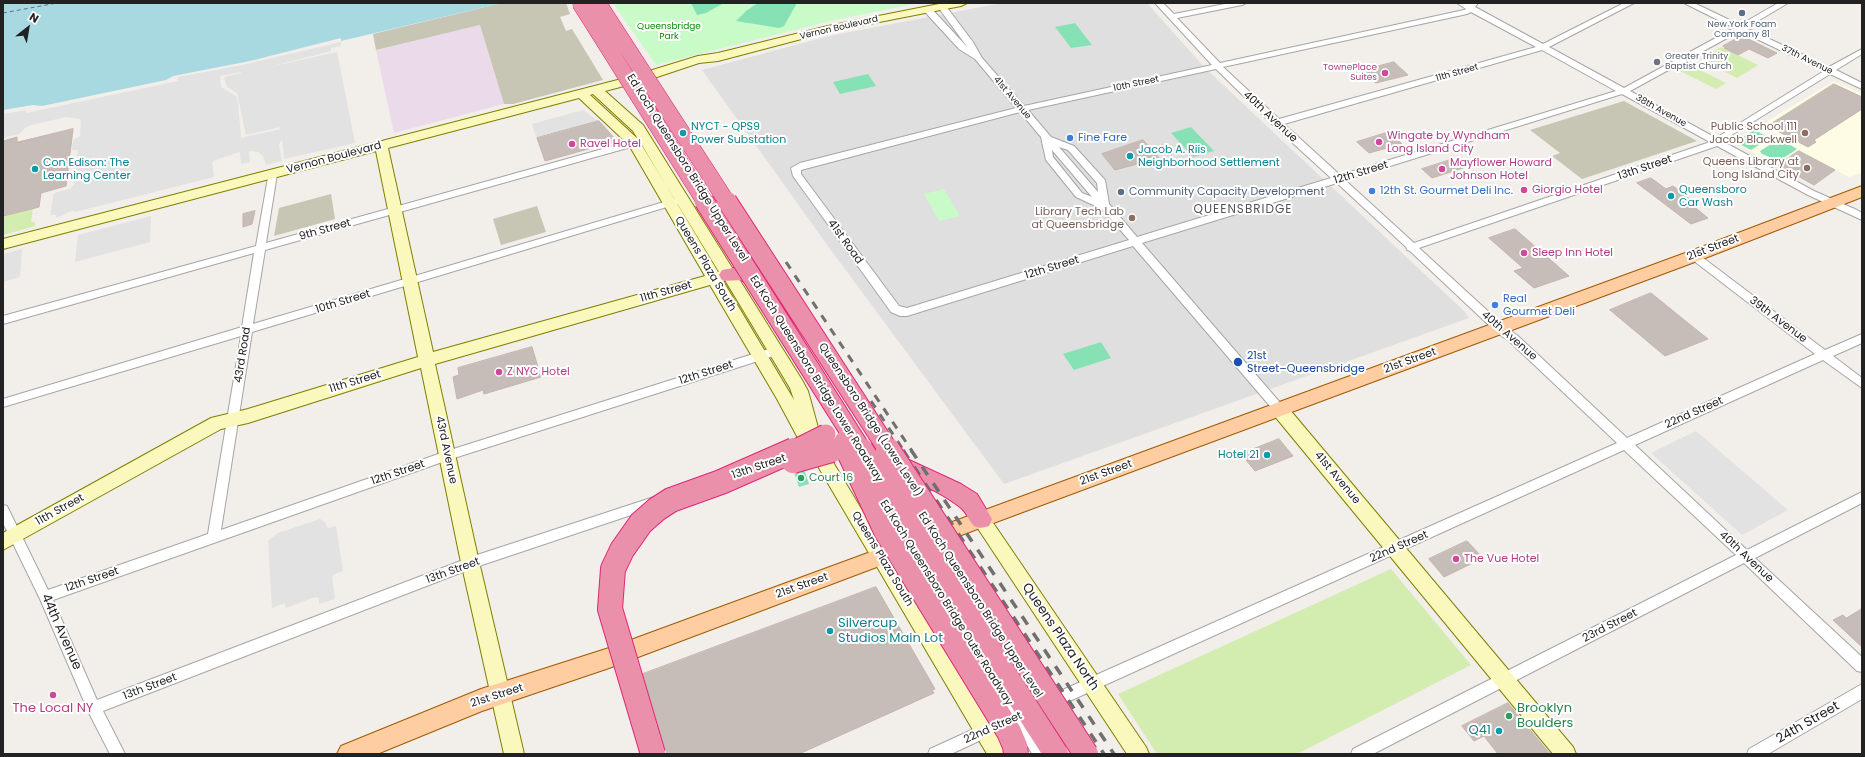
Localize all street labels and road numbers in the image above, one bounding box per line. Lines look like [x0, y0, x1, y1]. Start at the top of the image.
street label: Vernon Boulevard [799, 14, 879, 42]
street label: 37th Avenue [1780, 43, 1834, 77]
street label: 11th Street [1435, 62, 1479, 84]
street label: Ed Koch Queensboro Bridge Upper Level [623, 72, 751, 264]
street label: 41st Avenue [991, 74, 1033, 122]
street label: 10th Street [1112, 74, 1160, 94]
street label: 40th Avenue [1240, 89, 1300, 145]
street label: 38th Avenue [1634, 93, 1688, 129]
street label: Vernon Boulevard [285, 139, 383, 177]
street label: 13th Street [1616, 153, 1674, 183]
street label: 12th Street [1332, 158, 1390, 188]
street label: Queens Plaza South [671, 214, 739, 314]
street label: 9th Street [298, 216, 352, 244]
street label: 41st Road [824, 217, 866, 267]
street label: 21st Street [1685, 232, 1741, 264]
street label: 12th Street [1023, 253, 1081, 283]
street label: Ed Koch Queensboro Bridge Lower Roadway [747, 273, 885, 485]
street label: 11th Street [639, 278, 693, 306]
street label: 10th Street [314, 287, 372, 317]
street label: 39th Avenue [1747, 294, 1809, 346]
street label: 40th Avenue [1479, 308, 1539, 364]
street label: 43rd Road [232, 326, 254, 384]
street label: Queensboro Bridge (Lower Level) [815, 341, 925, 499]
street label: 21st Street [1382, 345, 1438, 377]
street label: 12th Street [677, 358, 735, 388]
street label: 11th Street [328, 368, 382, 396]
street label: 22nd Street [1663, 394, 1725, 432]
street label: 43rd Avenue [432, 415, 460, 485]
street label: 41st Avenue [1311, 449, 1363, 507]
street label: 13th Street [730, 452, 788, 482]
street label: 21st Street [1078, 457, 1134, 489]
street label: 12th Street [369, 458, 427, 488]
street label: 11th Street [34, 491, 86, 529]
street label: Ed Koch Queensboro Bridge Outer Roadway [877, 498, 1015, 708]
street label: Queens Plaza South [848, 509, 916, 609]
street label: Ed Koch Queensboro Bridge Upper Level [915, 510, 1045, 700]
street label: 22nd Street [1368, 528, 1430, 566]
street label: 40th Avenue [1716, 529, 1776, 585]
street label: 13th Street [424, 555, 482, 587]
street label: 12th Street [63, 565, 121, 595]
street label: 21st Street [774, 570, 830, 602]
street label: Queens Plaza North [1018, 580, 1102, 694]
street label: 44th Avenue [37, 592, 85, 672]
street label: 23rd Street [1581, 607, 1639, 645]
street label: 13th Street [121, 671, 179, 703]
street label: 21st Street [469, 681, 525, 711]
street label: 24th Street [1774, 699, 1842, 747]
street label: 22nd Street [962, 709, 1024, 747]

